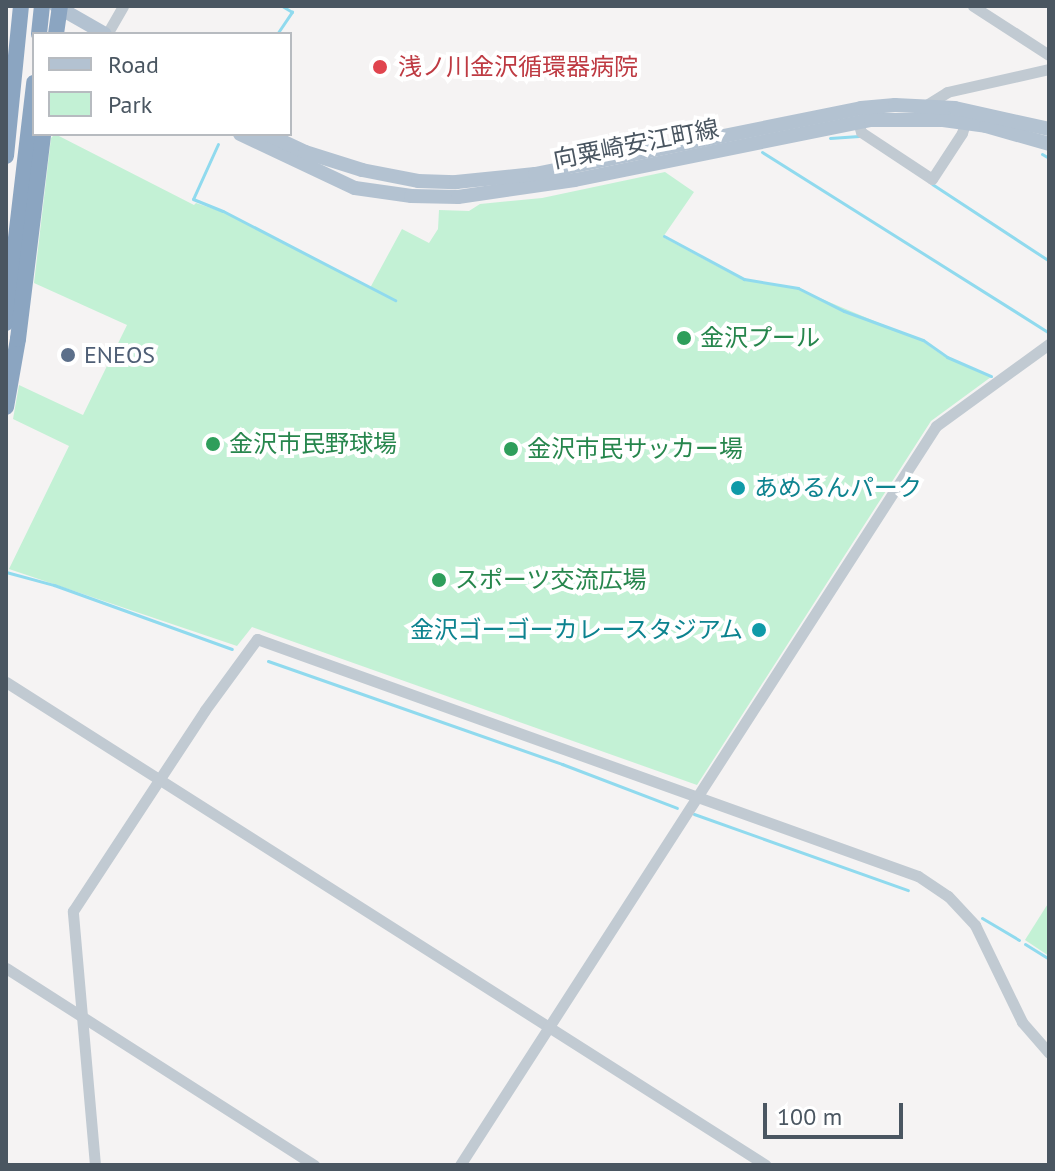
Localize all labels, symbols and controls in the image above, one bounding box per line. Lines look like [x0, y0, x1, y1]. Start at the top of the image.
legend [32, 32, 292, 136]
text: Road [108, 49, 159, 80]
place label: 浅ノ川金沢循環器病院 [398, 53, 638, 81]
marker: 浅ノ川金沢循環器病院 [369, 56, 391, 78]
text: Park [108, 89, 152, 120]
street label: 向粟崎安江町線 [551, 114, 721, 174]
place label: 金沢プール [700, 324, 820, 352]
marker: 金沢プール [675, 329, 693, 347]
place label: ENEOS [84, 341, 155, 369]
marker: ENEOS [59, 346, 77, 364]
place label: 金沢市民野球場 [229, 430, 397, 458]
marker: 金沢市民野球場 [204, 435, 222, 453]
place label: 金沢市民サッカー場 [527, 435, 743, 463]
marker: 金沢市民サッカー場 [502, 440, 520, 458]
place label: あめるんパーク [754, 474, 922, 502]
marker: あめるんパーク [729, 479, 747, 497]
place label: スポーツ交流広場 [455, 566, 647, 594]
marker: スポーツ交流広場 [430, 571, 448, 589]
place label: 金沢ゴーゴーカレースタジアム [407, 616, 743, 644]
marker: 金沢ゴーゴーカレースタジアム [750, 621, 768, 639]
scale bar [767, 1087, 907, 1137]
text: 100 m [777, 1101, 842, 1132]

